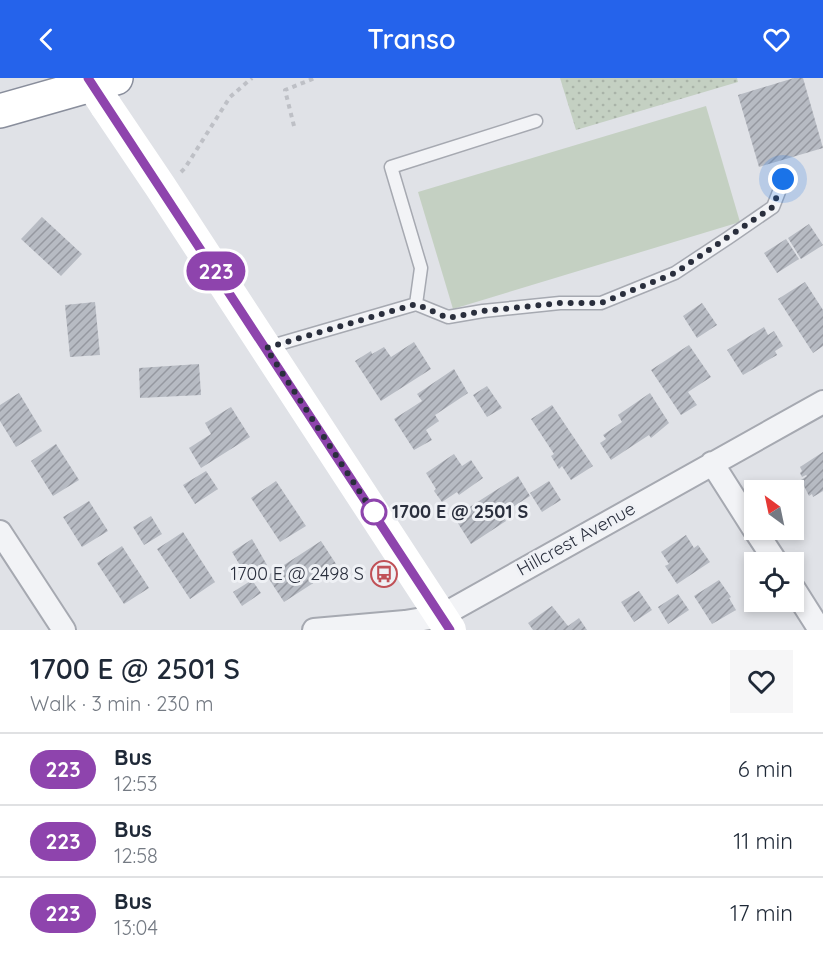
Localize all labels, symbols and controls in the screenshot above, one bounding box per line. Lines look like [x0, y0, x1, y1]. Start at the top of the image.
text: Transo [367, 22, 456, 56]
icon: back [30, 23, 63, 56]
icon: heart [760, 23, 793, 56]
your location [768, 164, 798, 194]
line badge: 223 [182, 252, 250, 290]
text: 223 [198, 258, 234, 284]
north arrow [744, 480, 804, 540]
map controls [744, 480, 804, 612]
street label: Hillcrest Avenue [512, 497, 639, 581]
marker: 1700 E @ 2501 S [361, 499, 387, 525]
place label: 1700 E @ 2501 S [392, 500, 528, 523]
button: locate [744, 552, 804, 612]
bus stop icon: 1700 E @ 2498 S [369, 559, 399, 589]
place label: 1700 E @ 2498 S [231, 562, 364, 585]
button: heart [730, 650, 793, 713]
text: 1700 E @ 2501 S [30, 651, 240, 686]
text: Walk · 3 min · 230 m [30, 691, 213, 716]
text: Bus [114, 743, 152, 771]
text: 6 min [738, 755, 793, 783]
text: 223 [45, 756, 81, 782]
text: 12:53 [114, 771, 158, 796]
text: Bus [114, 815, 152, 843]
text: 11 min [733, 827, 793, 855]
text: 223 [45, 828, 81, 854]
text: 12:58 [114, 843, 158, 868]
text: Bus [114, 887, 152, 915]
text: 17 min [730, 899, 793, 927]
text: 223 [45, 900, 81, 926]
text: 13:04 [114, 915, 158, 940]

